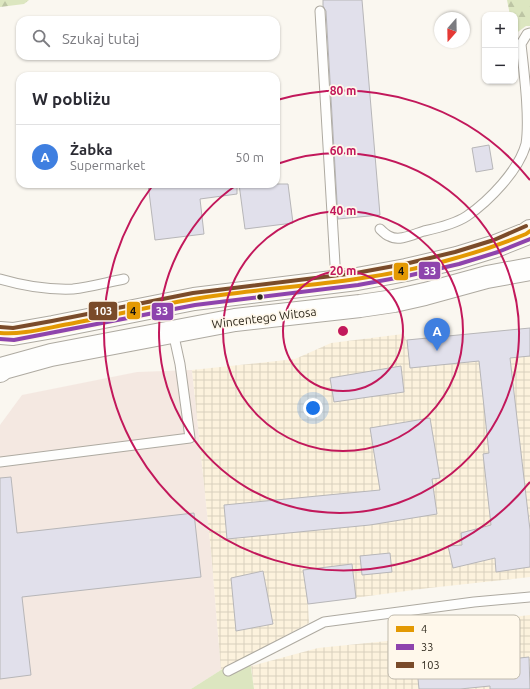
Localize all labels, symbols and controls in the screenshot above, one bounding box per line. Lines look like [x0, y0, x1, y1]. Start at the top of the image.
north arrow [434, 12, 470, 48]
map controls [482, 12, 518, 84]
button: + [482, 12, 518, 48]
search box [16, 16, 280, 60]
icon: search [30, 27, 52, 49]
text: Szukaj tutaj [62, 30, 139, 47]
button: − [482, 48, 518, 84]
text: 80 m [330, 84, 356, 97]
text: W pobliżu [32, 89, 111, 108]
text: Żabka [70, 141, 113, 158]
text: 60 m [330, 144, 356, 157]
text: A [40, 150, 50, 164]
text: 50 m [235, 150, 264, 164]
text: Supermarket [70, 158, 145, 172]
text: 40 m [330, 204, 356, 217]
line badge: 33 [418, 261, 441, 280]
line badge: 4 [393, 262, 409, 281]
text: 20 m [330, 264, 356, 277]
text: 4 [398, 265, 404, 277]
text: 33 [424, 265, 436, 277]
unlabelled marker [255, 292, 265, 302]
line badge: 103 [88, 301, 118, 321]
line badge: 4 [126, 301, 141, 320]
line badge: 33 [151, 302, 174, 321]
text: 103 [94, 305, 112, 317]
text: 4 [130, 305, 136, 317]
text: 33 [156, 305, 168, 317]
street label: Wincentego Witosa [211, 305, 317, 330]
pin: A [424, 318, 450, 351]
centre of rings [336, 324, 350, 338]
your location [303, 398, 323, 418]
legend [388, 615, 520, 679]
text: 4 [421, 623, 427, 635]
text: 33 [421, 641, 433, 653]
text: 103 [421, 659, 440, 671]

